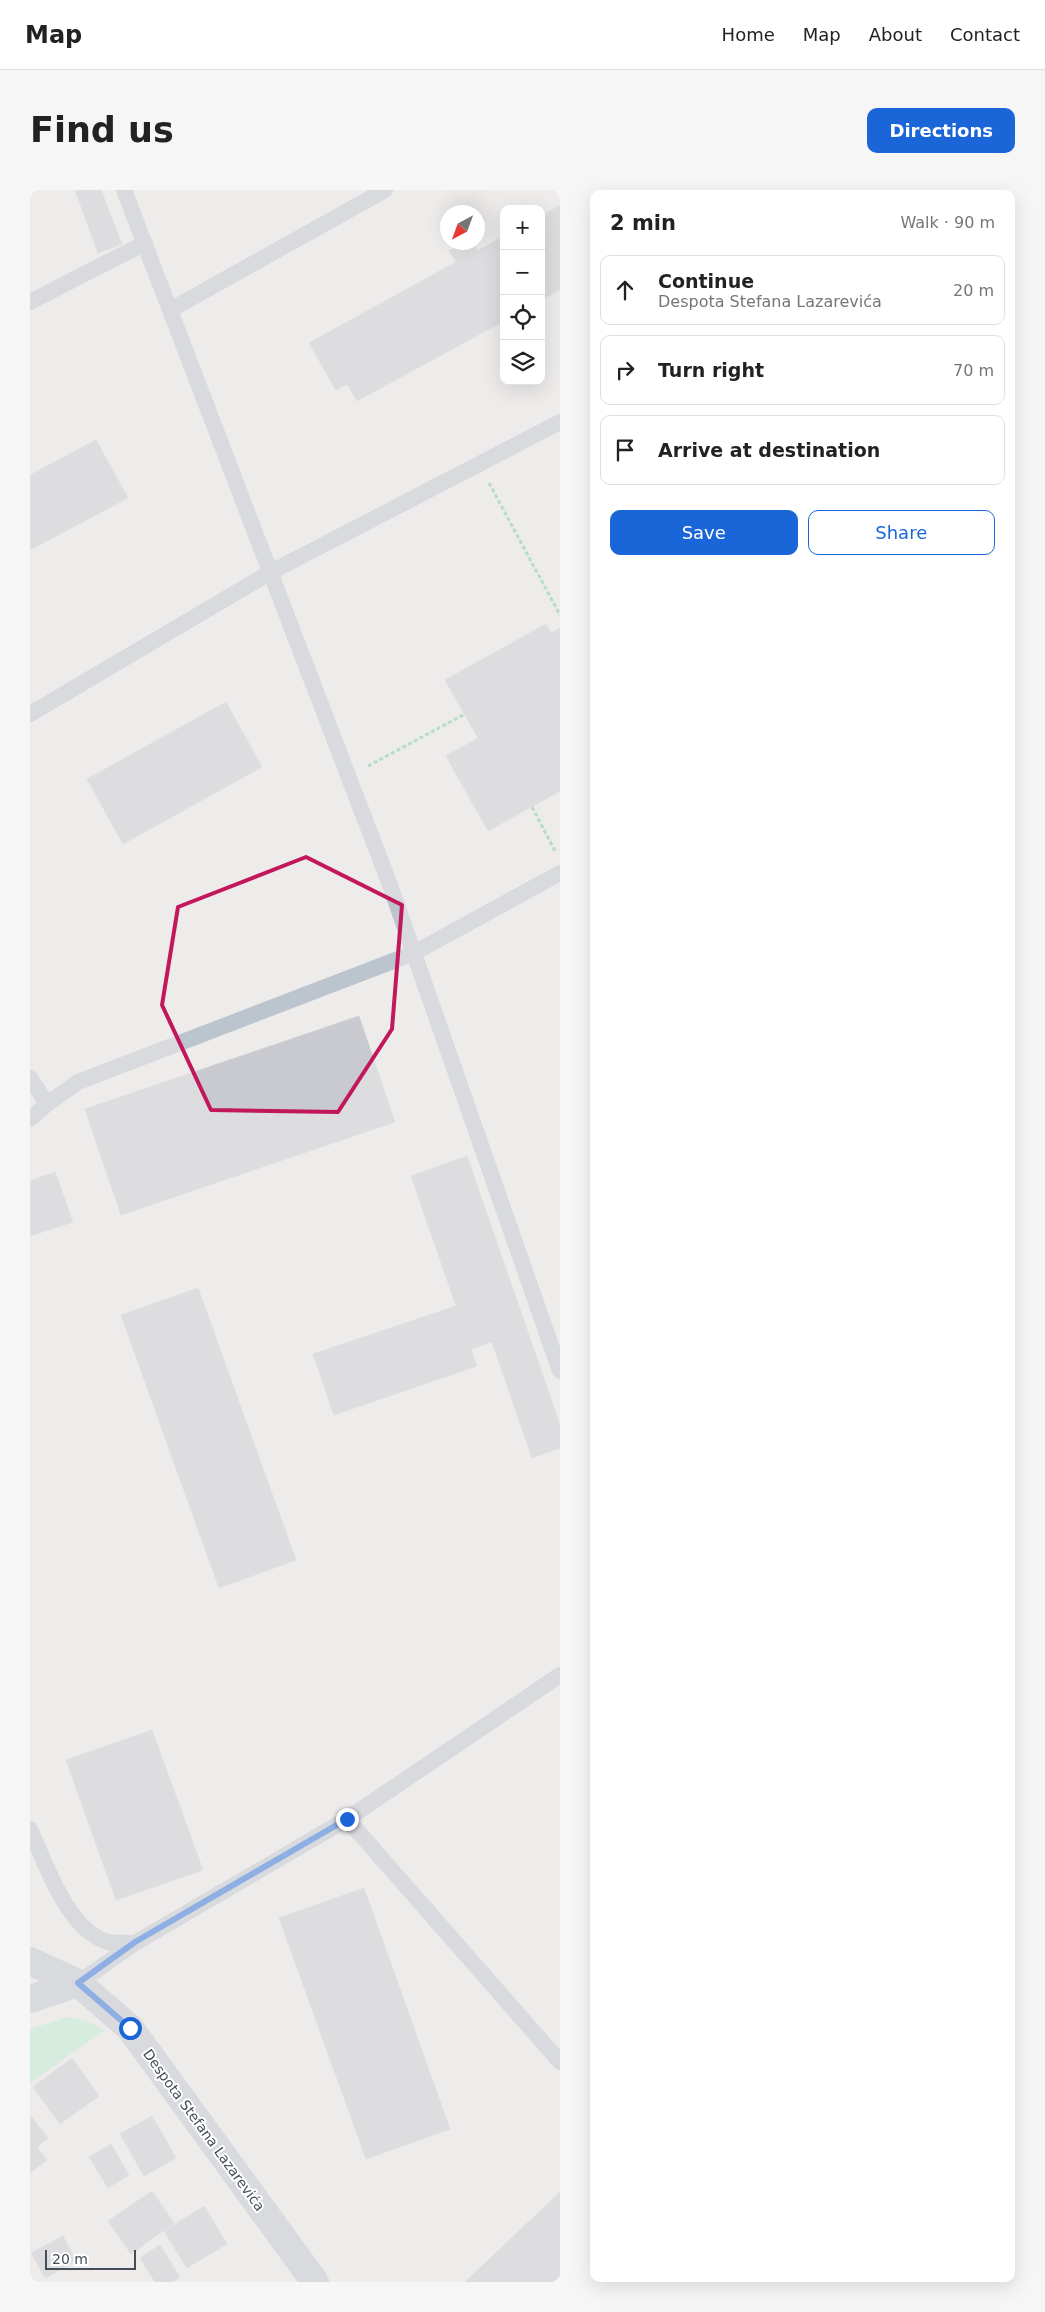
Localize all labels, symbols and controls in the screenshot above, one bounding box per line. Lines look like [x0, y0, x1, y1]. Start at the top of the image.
text: Map [25, 21, 82, 49]
text: Home [722, 24, 775, 45]
text: Map [803, 24, 841, 45]
text: About [869, 24, 922, 45]
text: Contact [950, 24, 1020, 45]
button: Directions [867, 108, 1015, 153]
text: Find us [30, 110, 174, 150]
north arrow [440, 205, 485, 250]
map controls [500, 205, 545, 385]
button: + [500, 205, 545, 250]
text: 2 min [610, 211, 676, 235]
text: Walk · 90 m [900, 213, 995, 232]
button: − [500, 250, 545, 295]
text: Continue [658, 270, 754, 292]
icon: ahead [611, 276, 639, 304]
text: 20 m [953, 281, 994, 300]
text: Despota Stefana Lazarevića [658, 292, 882, 311]
button: locate [500, 295, 545, 340]
button: layers [500, 340, 545, 385]
icon: right [611, 356, 639, 384]
text: Turn right [658, 359, 764, 381]
text: 70 m [953, 361, 994, 380]
icon: arrive [611, 436, 639, 464]
text: Arrive at destination [658, 439, 880, 461]
button: Save [610, 510, 798, 555]
button: Share [808, 510, 995, 555]
route end [336, 1808, 359, 1831]
route start [119, 2017, 142, 2040]
street label: Despota Stefana Lazarevića [140, 2046, 268, 2214]
scale bar [45, 2247, 136, 2270]
text: 20 m [52, 2251, 88, 2267]

